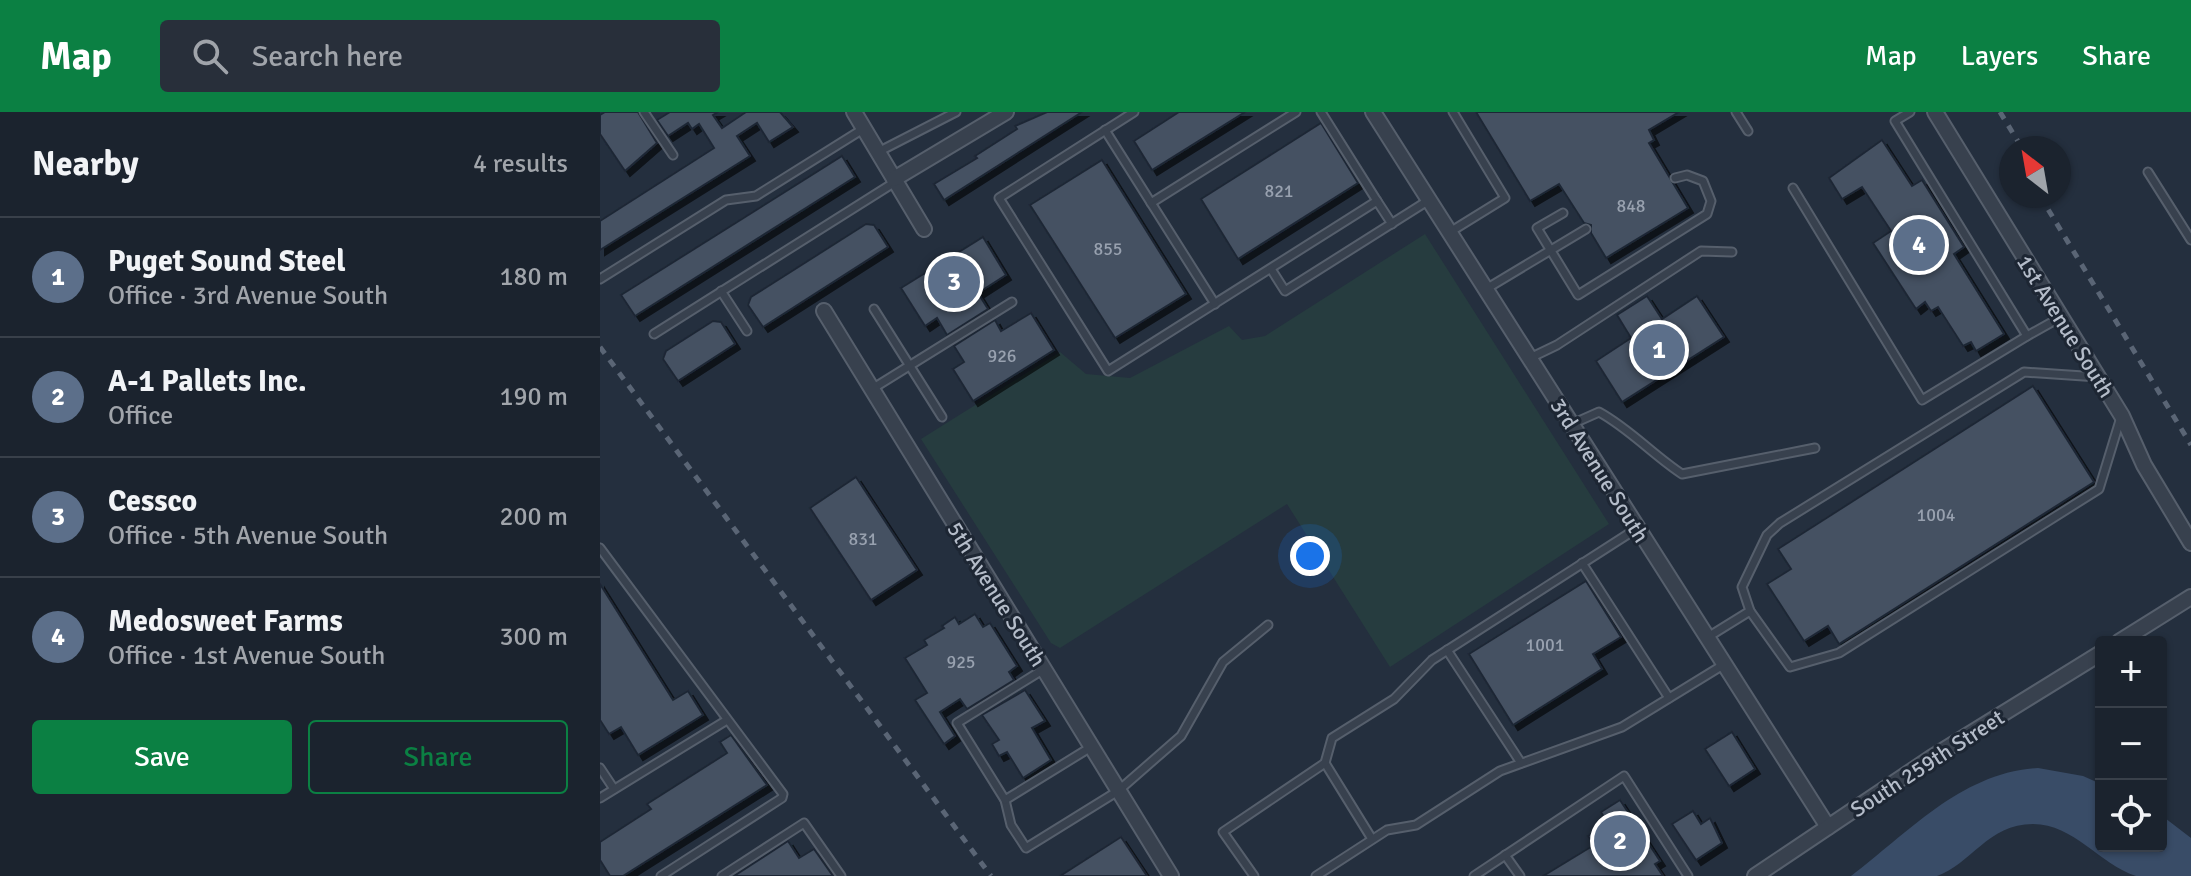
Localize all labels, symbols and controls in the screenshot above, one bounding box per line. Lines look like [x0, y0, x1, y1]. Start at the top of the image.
search box [160, 20, 720, 92]
text: Map [40, 33, 112, 80]
icon: search [188, 34, 232, 78]
text: Search here [252, 38, 403, 75]
text: Map [1865, 39, 1917, 73]
text: Layers [1961, 39, 2038, 73]
text: Share [2082, 39, 2151, 73]
north arrow [1999, 136, 2071, 208]
text: Nearby [32, 143, 139, 185]
text: 4 results [473, 148, 568, 180]
house number: 821 [1264, 180, 1294, 202]
house number: 848 [1616, 195, 1646, 217]
pin: 4 [1893, 215, 1945, 275]
house number: 855 [1093, 238, 1123, 260]
text: Puget Sound Steel [108, 243, 346, 280]
street label: 1st Avenue South [2011, 250, 2120, 403]
pin: 3 [928, 252, 980, 312]
text: 1 [51, 261, 65, 293]
text: 180 m [499, 261, 568, 293]
text: Office · 3rd Avenue South [108, 280, 388, 312]
pin: 1 [1633, 320, 1685, 380]
house number: 926 [987, 345, 1017, 367]
text: A-1 Pallets Inc. [108, 363, 307, 400]
text: 2 [51, 381, 65, 413]
text: 190 m [499, 381, 568, 413]
street label: 3rd Avenue South [1544, 393, 1655, 548]
text: Office [108, 400, 173, 432]
text: Cessco [108, 483, 197, 520]
text: 3 [51, 501, 65, 533]
text: 200 m [499, 501, 568, 533]
house number: 1004 [1917, 504, 1956, 526]
street label: 5th Avenue South [941, 517, 1052, 672]
text: Office · 5th Avenue South [108, 520, 388, 552]
house number: 831 [848, 528, 878, 550]
your location [1290, 536, 1330, 576]
text: Medosweet Farms [108, 603, 343, 640]
text: 4 [51, 621, 65, 653]
text: 300 m [499, 621, 568, 653]
house number: 1001 [1526, 634, 1564, 656]
map controls [2095, 636, 2167, 852]
button: + [2095, 636, 2167, 708]
text: Office · 1st Avenue South [108, 640, 385, 672]
house number: 925 [946, 651, 976, 673]
street label: South 259th Street [1845, 704, 2009, 823]
button: − [2095, 708, 2167, 780]
button: Save [32, 720, 292, 794]
button: Share [308, 720, 568, 794]
button: locate [2095, 780, 2167, 852]
pin: 2 [1594, 811, 1646, 871]

